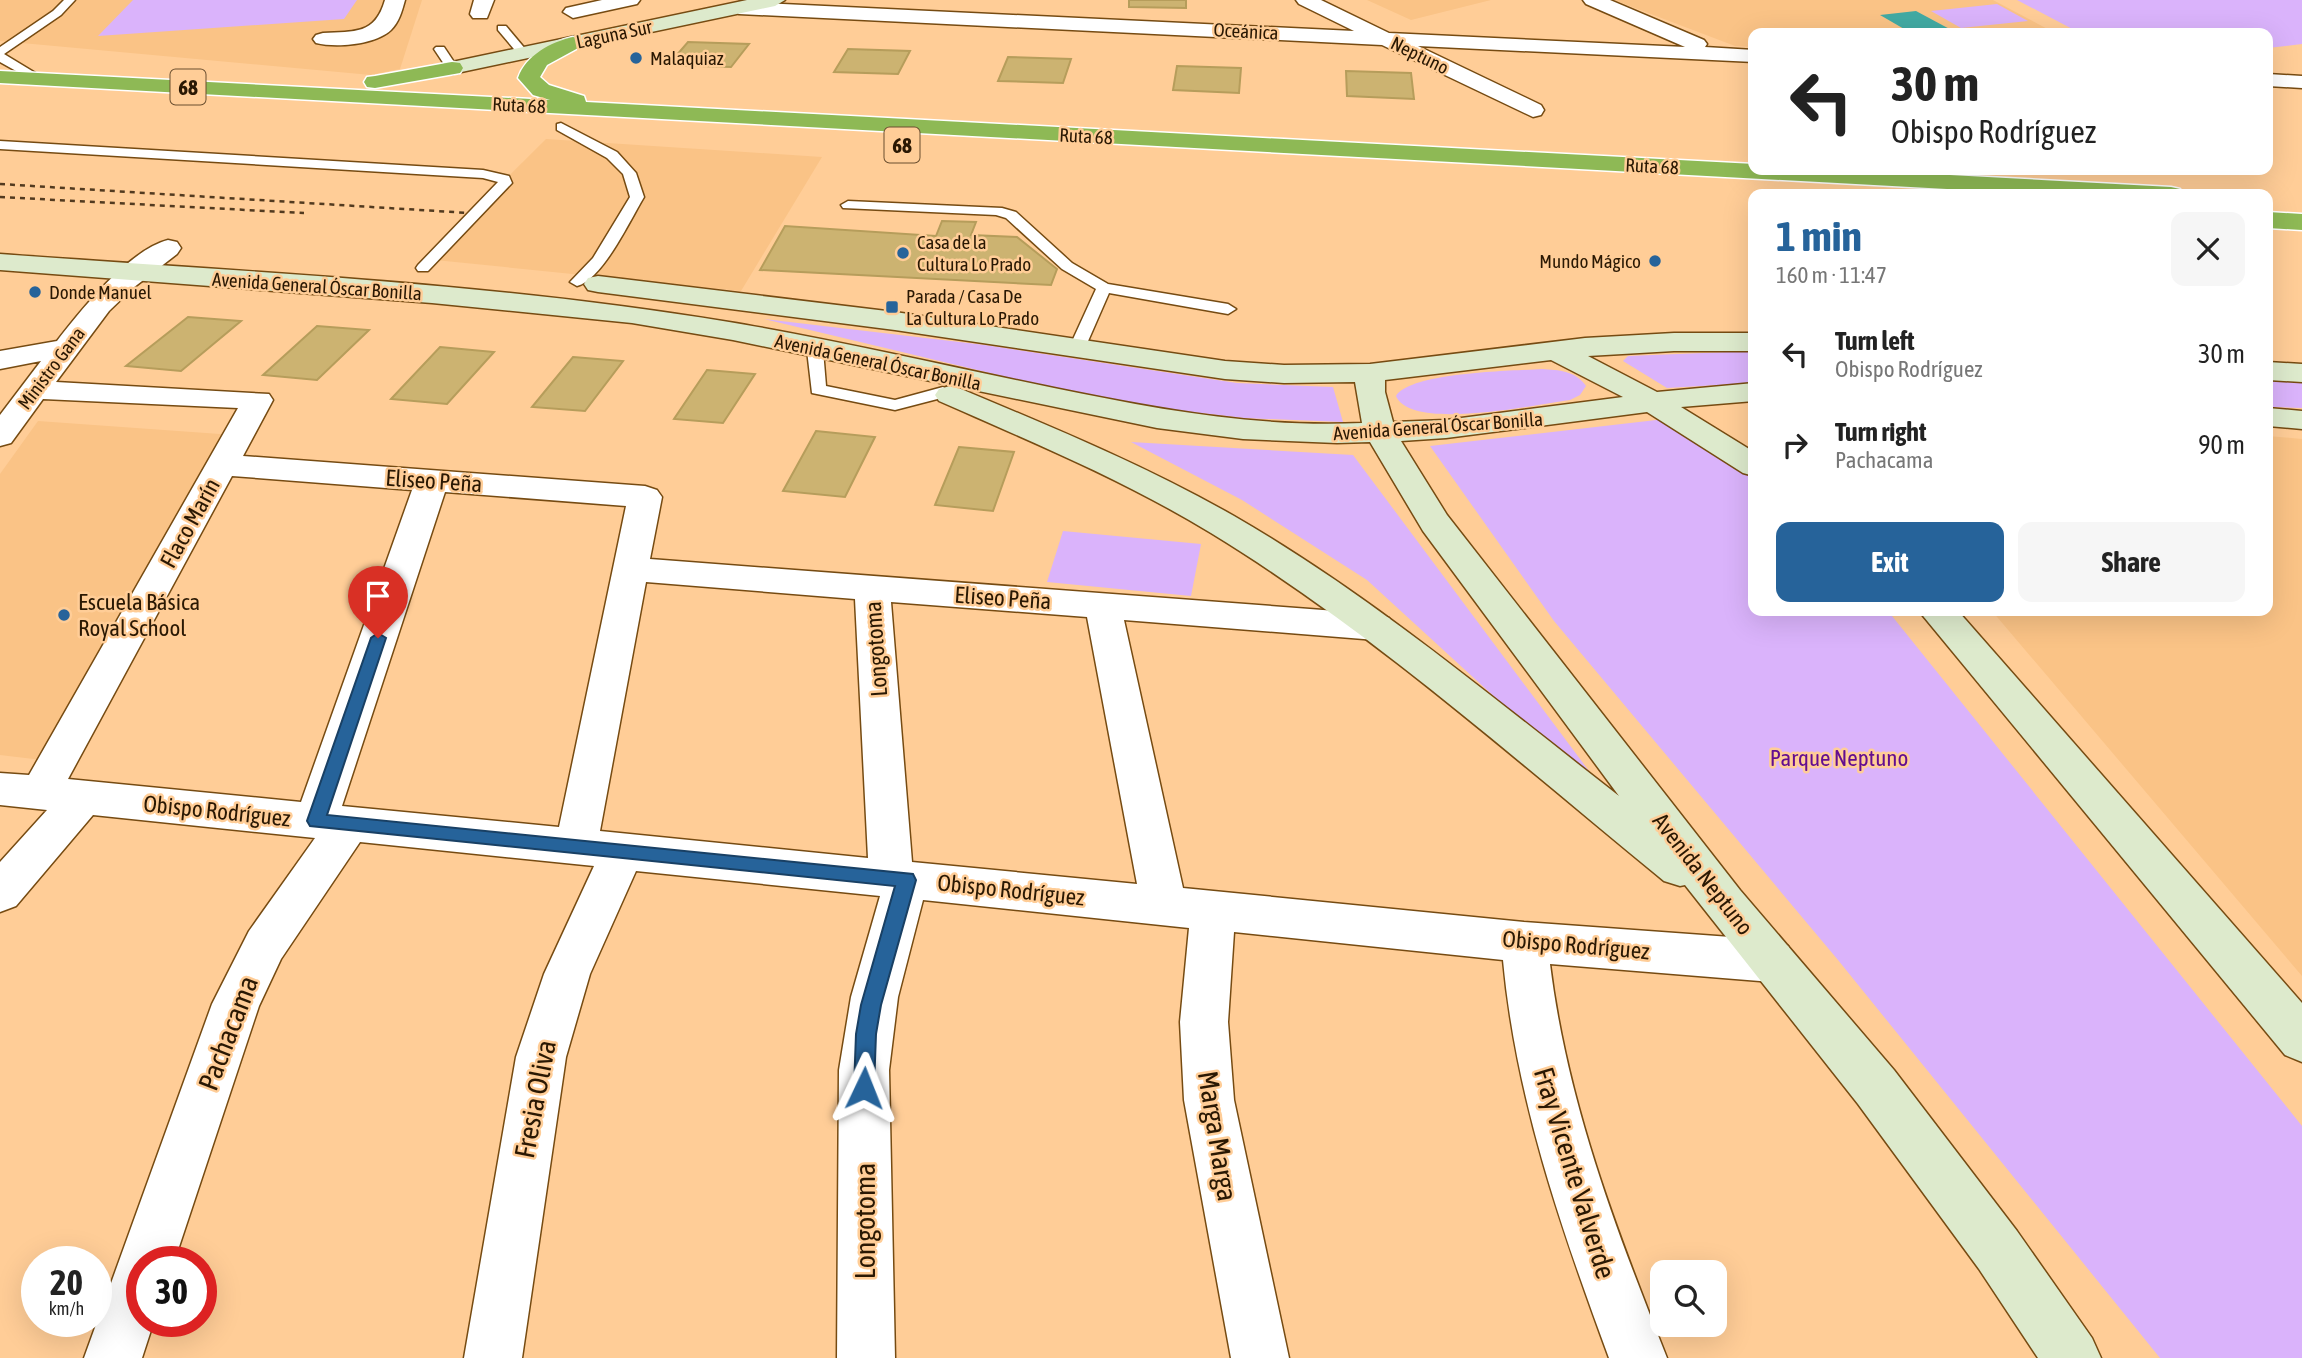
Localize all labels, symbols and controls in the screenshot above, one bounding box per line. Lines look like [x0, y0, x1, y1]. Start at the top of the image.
street label: Laguna Sur [574, 15, 654, 53]
street label: Oceánica [1213, 18, 1279, 44]
street label: Neptuno [1387, 32, 1453, 78]
place label: Malaquiaz [650, 47, 724, 69]
marker: Malaquiaz [628, 50, 644, 66]
text: 30 m [1891, 55, 1979, 111]
icon: left [1776, 56, 1867, 147]
road number: 68 [170, 70, 206, 104]
street label: Ruta 68 [492, 93, 546, 117]
text: Obispo Rodríguez [1891, 113, 2096, 150]
street label: Ruta 68 [1059, 124, 1113, 148]
road number: 68 [884, 128, 920, 162]
street label: Ruta 68 [1625, 154, 1679, 178]
text: 1 min [1776, 212, 1862, 260]
button: close [2171, 212, 2245, 286]
place label: Casa de la Cultura Lo Prado [917, 231, 1031, 275]
marker: Casa de la Cultura Lo Prado [895, 245, 911, 261]
place label: Mundo Mágico [1539, 250, 1641, 272]
marker: Mundo Mágico [1647, 253, 1663, 269]
text: 160 m · 11:47 [1776, 262, 1887, 288]
street label: Avenida General Óscar Bonilla [211, 268, 423, 304]
place label: Donde Manuel [49, 281, 152, 303]
marker: Donde Manuel [27, 284, 43, 300]
place label: Parada / Casa De La Cultura Lo Prado [906, 285, 1039, 329]
marker: Parada / Casa De La Cultura Lo Prado [884, 299, 900, 315]
street label: Ministro Gana [13, 323, 89, 413]
text: Turn left [1835, 326, 1915, 356]
street label: Avenida General Óscar Bonilla [773, 329, 983, 395]
icon: left [1776, 335, 1814, 373]
text: 30 m [2198, 339, 2245, 369]
text: Obispo Rodríguez [1835, 356, 1983, 382]
street label: Avenida General Óscar Bonilla [1332, 408, 1544, 444]
text: Turn right [1835, 417, 1926, 447]
icon: right [1776, 426, 1814, 464]
text: 90 m [2198, 430, 2245, 460]
text: Pachacama [1835, 447, 1933, 473]
street label: Eliseo Peña [385, 465, 483, 497]
street label: Flaco Marín [155, 474, 225, 572]
button: Exit [1776, 522, 2004, 602]
button: Share [2018, 522, 2245, 602]
pin [348, 566, 408, 638]
icon: arrive [359, 577, 397, 615]
street label: Eliseo Peña [954, 582, 1052, 614]
place label: Escuela Básica Royal School [78, 589, 200, 641]
street label: Longotoma [860, 600, 892, 698]
marker: Escuela Básica Royal School [56, 607, 72, 623]
park label: Parque Neptuno [1770, 745, 1908, 771]
street label: Obispo Rodríguez [142, 790, 292, 832]
street label: Avenida Neptuno [1648, 808, 1758, 940]
street label: Obispo Rodríguez [936, 869, 1086, 911]
street label: Obispo Rodríguez [1501, 926, 1651, 964]
street label: Pachacama [192, 971, 264, 1095]
street label: Fresia Oliva [508, 1037, 562, 1161]
position arrow [827, 1051, 901, 1125]
street label: Fray Vicente Valverde [1528, 1064, 1622, 1282]
street label: Marga Marga [1192, 1069, 1244, 1203]
street label: Longotoma [849, 1163, 881, 1279]
speed limit sign: 30 [126, 1246, 217, 1337]
map controls [1650, 1260, 1727, 1337]
button: search [1650, 1260, 1727, 1337]
text: 20 [50, 1262, 83, 1302]
text: km/h [49, 1298, 84, 1319]

